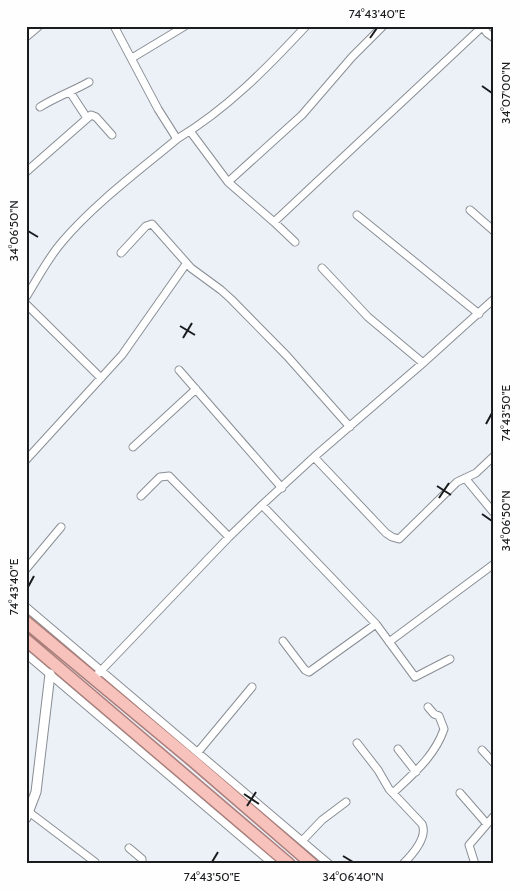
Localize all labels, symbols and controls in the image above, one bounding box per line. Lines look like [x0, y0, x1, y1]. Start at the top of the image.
text: 74°43'40"E [349, 6, 406, 21]
text: 34°07'00"N [498, 62, 513, 124]
text: 34°06'50"N [6, 200, 21, 262]
text: 74°43'50"E [498, 384, 513, 441]
text: 34°06'50"N [498, 490, 513, 552]
text: 74°43'40"E [6, 558, 21, 615]
text: 74°43'50"E [184, 869, 241, 884]
text: 34°06'40"N [322, 869, 384, 884]

